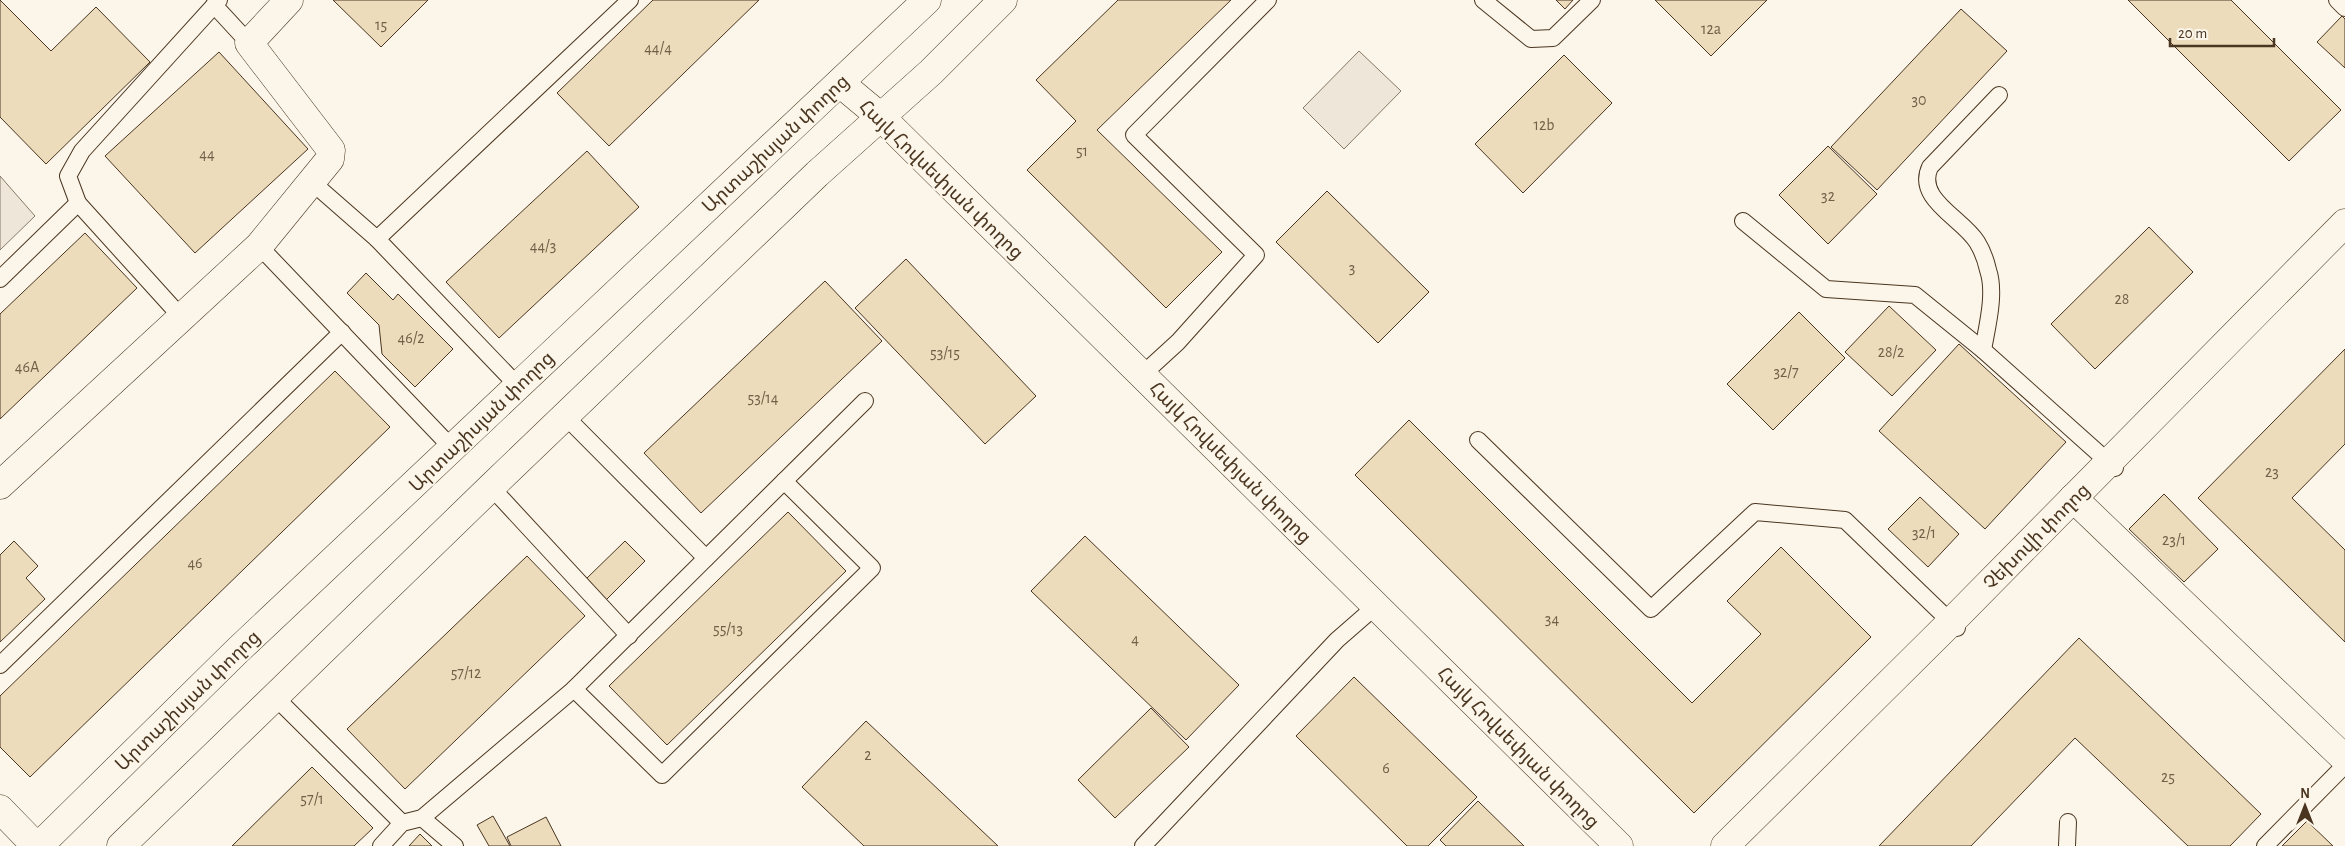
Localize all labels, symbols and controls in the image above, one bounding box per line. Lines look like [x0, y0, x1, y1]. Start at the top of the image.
scale bar [2170, 15, 2274, 47]
house number: 15 [375, 17, 387, 33]
house number: 12a [1701, 21, 1721, 37]
text: 20 m [2178, 26, 2207, 41]
house number: 44/4 [644, 40, 672, 56]
street label: Արտաշիսյան փողոց [698, 71, 854, 217]
house number: 30 [1911, 92, 1927, 108]
street label: Հայկ Հովսեփյան փողոց [855, 96, 1027, 264]
house number: 12b [1533, 117, 1555, 133]
house number: 51 [1076, 143, 1088, 159]
house number: 44 [199, 146, 215, 162]
house number: 32 [1821, 188, 1835, 204]
house number: 44/3 [530, 238, 556, 254]
house number: 3 [1349, 260, 1355, 276]
house number: 28 [2115, 291, 2129, 307]
house number: 46/2 [397, 330, 425, 346]
house number: 28/2 [1878, 344, 1904, 360]
house number: 53/15 [930, 345, 960, 361]
street label: Արտաշիսյան փողոց [405, 348, 559, 497]
house number: 46А [15, 359, 40, 375]
house number: 32/7 [1773, 364, 1799, 380]
street label: Հայկ Հովսեփյան փողոց [1145, 378, 1315, 548]
house number: 53/14 [747, 390, 779, 406]
house number: 23 [2265, 464, 2279, 480]
street label: Չեխովի փողոց [1980, 480, 2094, 594]
house number: 32/1 [1912, 525, 1936, 541]
house number: 23/1 [2162, 532, 2186, 548]
house number: 46 [187, 555, 203, 571]
house number: 34 [1545, 611, 1559, 627]
house number: 55/13 [713, 621, 743, 637]
street label: Արտաշիսյան փողոց [111, 627, 265, 776]
house number: 4 [1131, 631, 1139, 647]
street label: Հայկ Հովսեփյան փողոց [1433, 663, 1603, 833]
house number: 57/12 [451, 665, 481, 681]
house number: 2 [864, 747, 872, 763]
house number: 6 [1382, 760, 1390, 776]
house number: 25 [2161, 769, 2175, 785]
north arrow [2280, 781, 2330, 831]
text: N [2300, 787, 2310, 801]
house number: 57/1 [300, 791, 324, 807]

